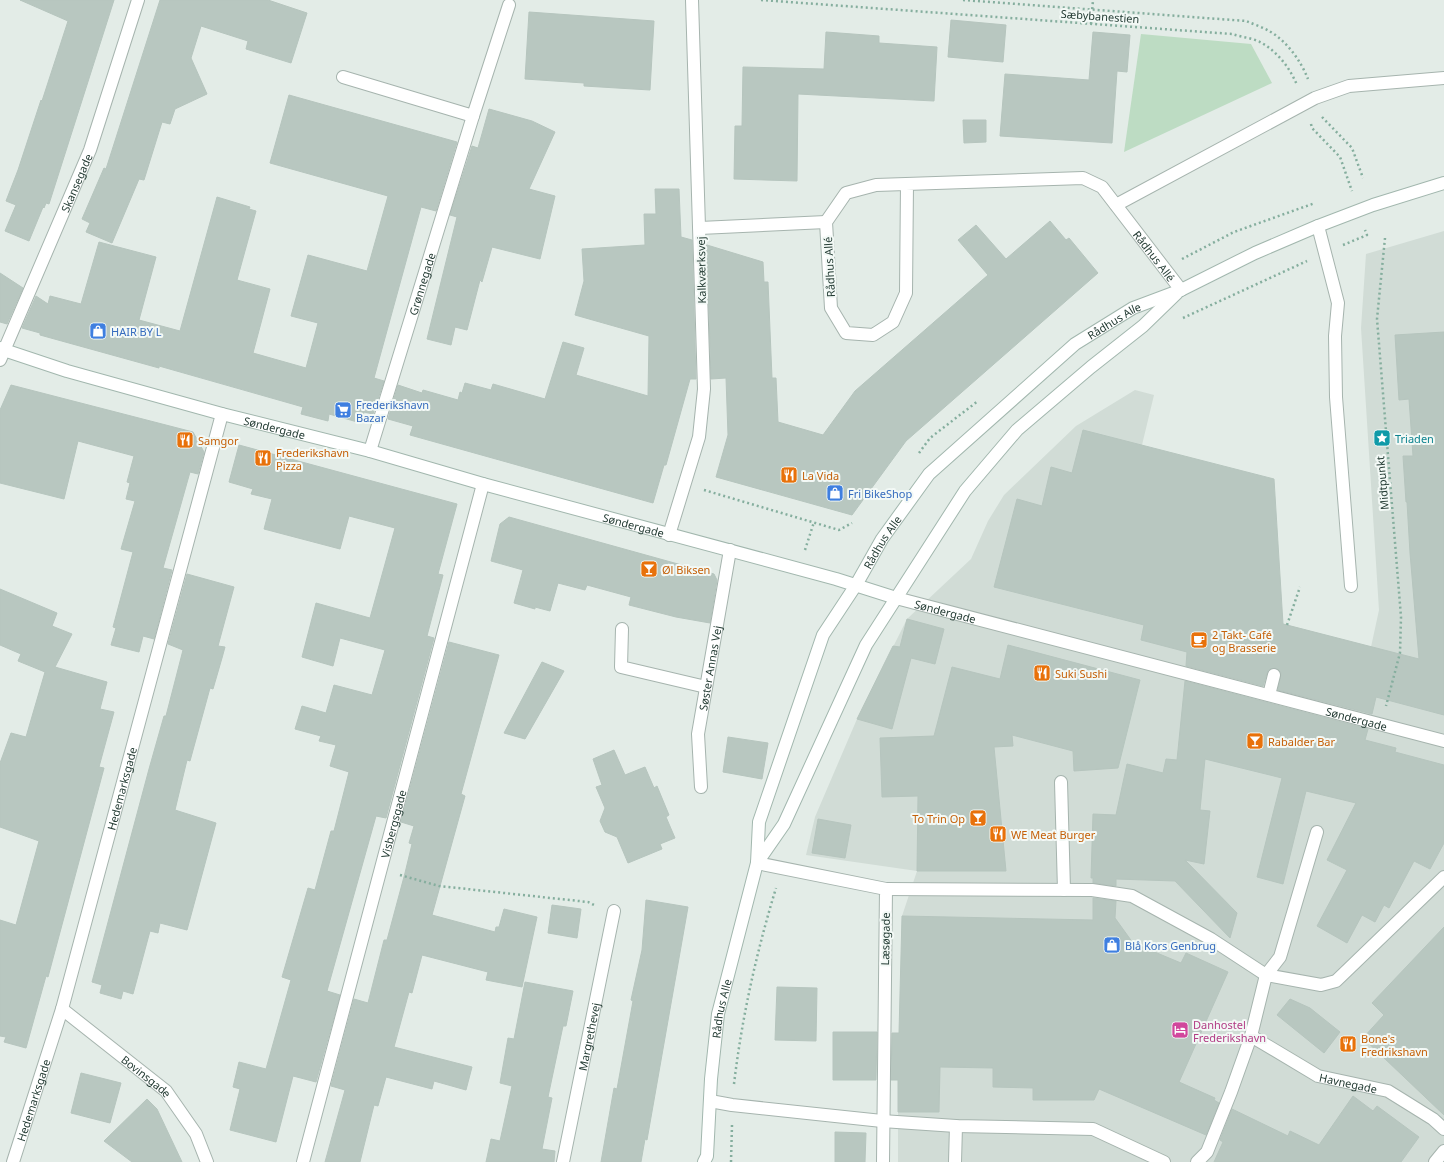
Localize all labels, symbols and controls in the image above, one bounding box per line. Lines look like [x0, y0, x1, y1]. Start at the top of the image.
street label: Sæbybanestien [1060, 6, 1140, 26]
street label: Skansegade [57, 151, 95, 214]
street label: Rådhus Allé [1130, 227, 1179, 284]
street label: Kalkværksvej [693, 236, 709, 304]
street label: Rådhus Allé [820, 236, 838, 298]
street label: Grønnegade [405, 251, 438, 317]
street label: Rådhus Alle [1084, 298, 1143, 342]
shop icon: HAIR BY L [88, 321, 108, 341]
place label: HAIR BY L [111, 324, 162, 339]
place label: Frederikshavn Bazar [356, 397, 429, 425]
supermarket icon: Frederikshavn Bazar [333, 400, 353, 420]
street label: Søndergade [242, 412, 307, 442]
place icon: Triaden [1372, 428, 1392, 448]
restaurant icon: Samgor [175, 430, 195, 450]
place label: Triaden [1395, 431, 1434, 446]
place label: Samgor [198, 433, 239, 448]
place label: Frederikshavn Pizza [276, 445, 349, 473]
restaurant icon: Frederikshavn Pizza [253, 448, 273, 468]
street label: Midtpunkt [1372, 456, 1392, 510]
restaurant icon: La Vida [779, 465, 799, 485]
place label: La Vida [802, 468, 839, 483]
shop icon: Fri BikeShop [825, 483, 845, 503]
place label: Fri BikeShop [848, 486, 913, 501]
street label: Søndergade [601, 509, 666, 540]
street label: Rådhus Alle [859, 512, 904, 571]
bar icon: Øl Biksen [639, 559, 659, 579]
place label: Øl Biksen [662, 562, 710, 577]
street label: Søndergade [913, 596, 978, 626]
street label: Søster Annas Vej [695, 624, 724, 712]
place label: 2 Takt- Café og Brasserie [1212, 627, 1276, 655]
cafe icon: 2 Takt- Café og Brasserie [1189, 630, 1209, 650]
restaurant icon: Suki Sushi [1032, 663, 1052, 683]
place label: Suki Sushi [1055, 666, 1107, 681]
street label: Søndergade [1324, 703, 1389, 733]
bar icon: Rabalder Bar [1245, 731, 1265, 751]
place label: Rabalder Bar [1268, 734, 1335, 749]
street label: Hedemarksgade [103, 745, 140, 832]
street label: Visbergsgade [377, 788, 409, 860]
bar icon: To Trin Op [968, 808, 988, 828]
place label: To Trin Op [912, 811, 965, 826]
restaurant icon: WE Meat Burger [988, 824, 1008, 844]
place label: WE Meat Burger [1011, 827, 1096, 842]
street label: Læsøgade [877, 912, 893, 966]
shop icon: Blå Kors Genbrug [1102, 935, 1122, 955]
place label: Blå Kors Genbrug [1125, 938, 1216, 953]
street label: Rådhus Alle [708, 977, 734, 1039]
street label: Margrethevej [574, 1001, 603, 1072]
place label: Danhostel Frederikshavn [1193, 1017, 1266, 1045]
hotel icon: Danhostel Frederikshavn [1170, 1020, 1190, 1040]
place label: Bone's Fredrikshavn [1361, 1031, 1428, 1059]
restaurant icon: Bone's Fredrikshavn [1338, 1034, 1358, 1054]
street label: Bovinsgade [119, 1051, 175, 1100]
street label: Hedemarksgade [13, 1057, 53, 1143]
street label: Havnegade [1318, 1069, 1379, 1096]

